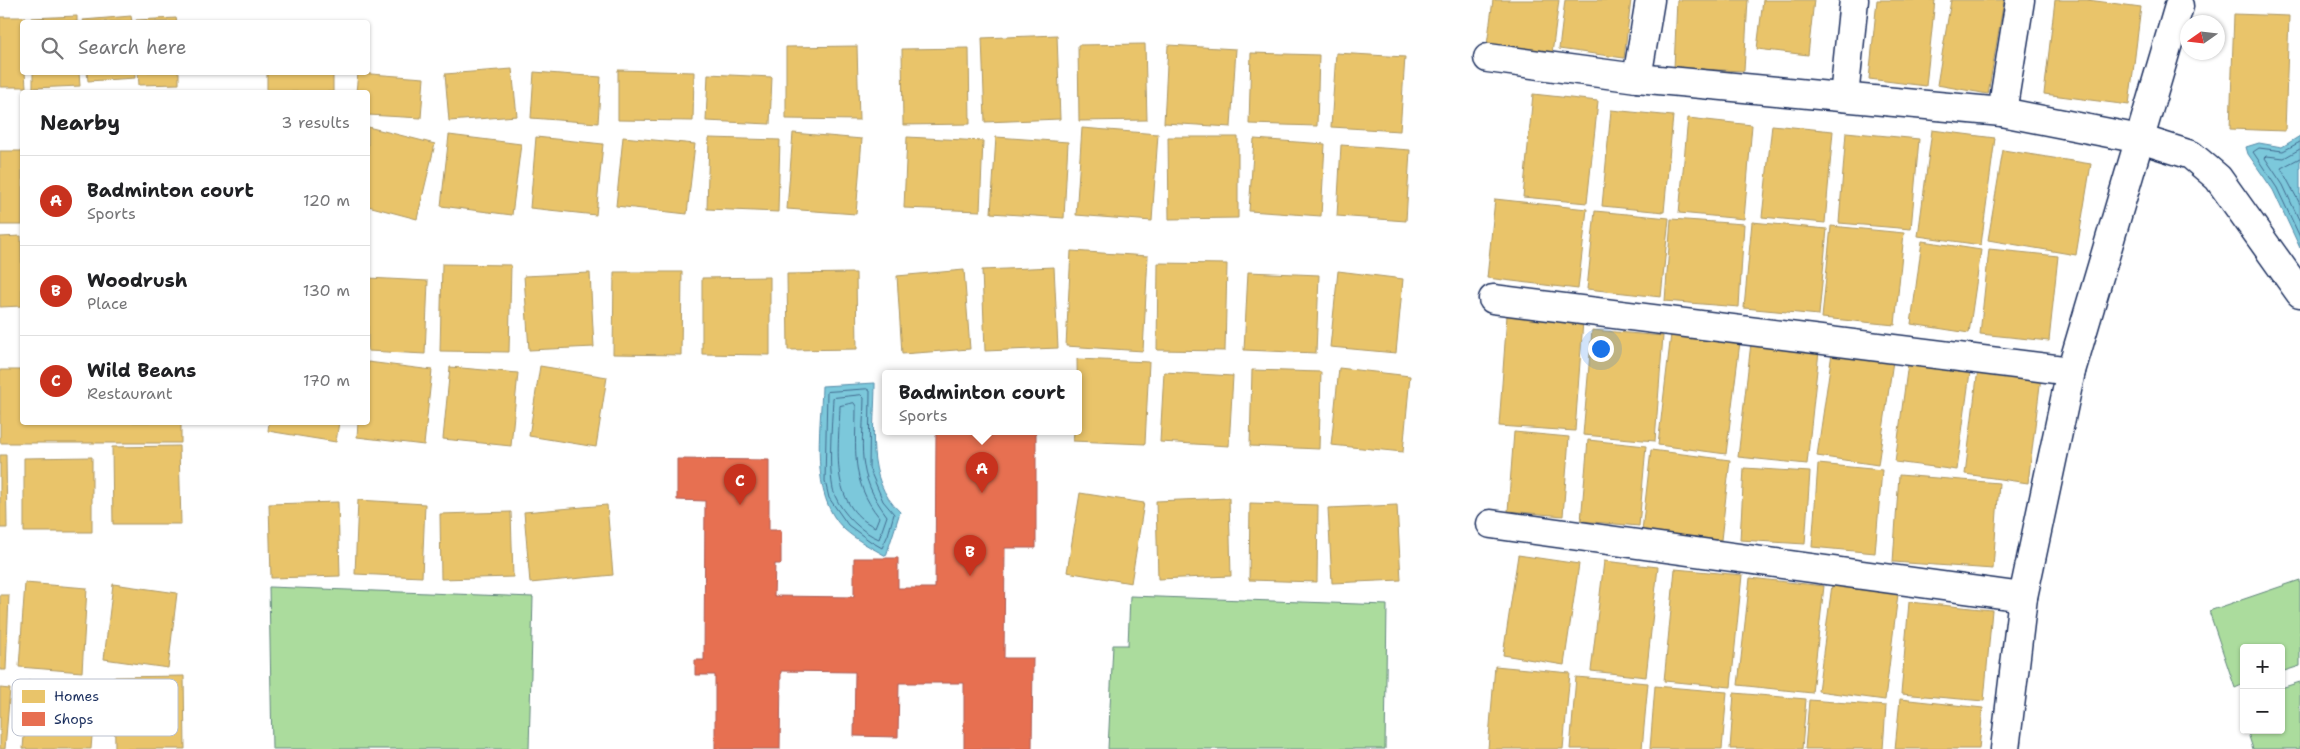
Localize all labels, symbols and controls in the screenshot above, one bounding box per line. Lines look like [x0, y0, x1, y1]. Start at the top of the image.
north arrow [2180, 15, 2225, 60]
search box [20, 20, 370, 75]
icon: search [38, 34, 66, 62]
text: Search here [78, 35, 187, 60]
text: Nearby [40, 109, 120, 137]
text: 3 results [281, 112, 350, 133]
text: Badminton court [87, 178, 254, 203]
text: A [50, 190, 62, 211]
text: 120 m [303, 190, 350, 211]
text: Sports [87, 203, 136, 224]
text: Woodrush [87, 268, 187, 293]
text: B [51, 280, 61, 301]
text: 130 m [303, 280, 350, 301]
text: Place [87, 293, 128, 314]
your location [1588, 336, 1614, 362]
text: Wild Beans [87, 358, 196, 383]
text: C [51, 370, 61, 391]
text: 170 m [303, 370, 350, 391]
popup [882, 370, 1082, 435]
text: Badminton court [899, 380, 1065, 405]
text: Restaurant [87, 383, 173, 404]
text: Sports [899, 405, 948, 426]
pin: A [966, 452, 998, 493]
pin: C [724, 464, 756, 505]
pin: B [954, 535, 986, 576]
map controls [2240, 644, 2285, 734]
button: + [2240, 644, 2285, 689]
legend [12, 679, 178, 736]
text: Homes [54, 687, 99, 705]
button: − [2240, 689, 2285, 734]
text: Shops [54, 710, 93, 728]

